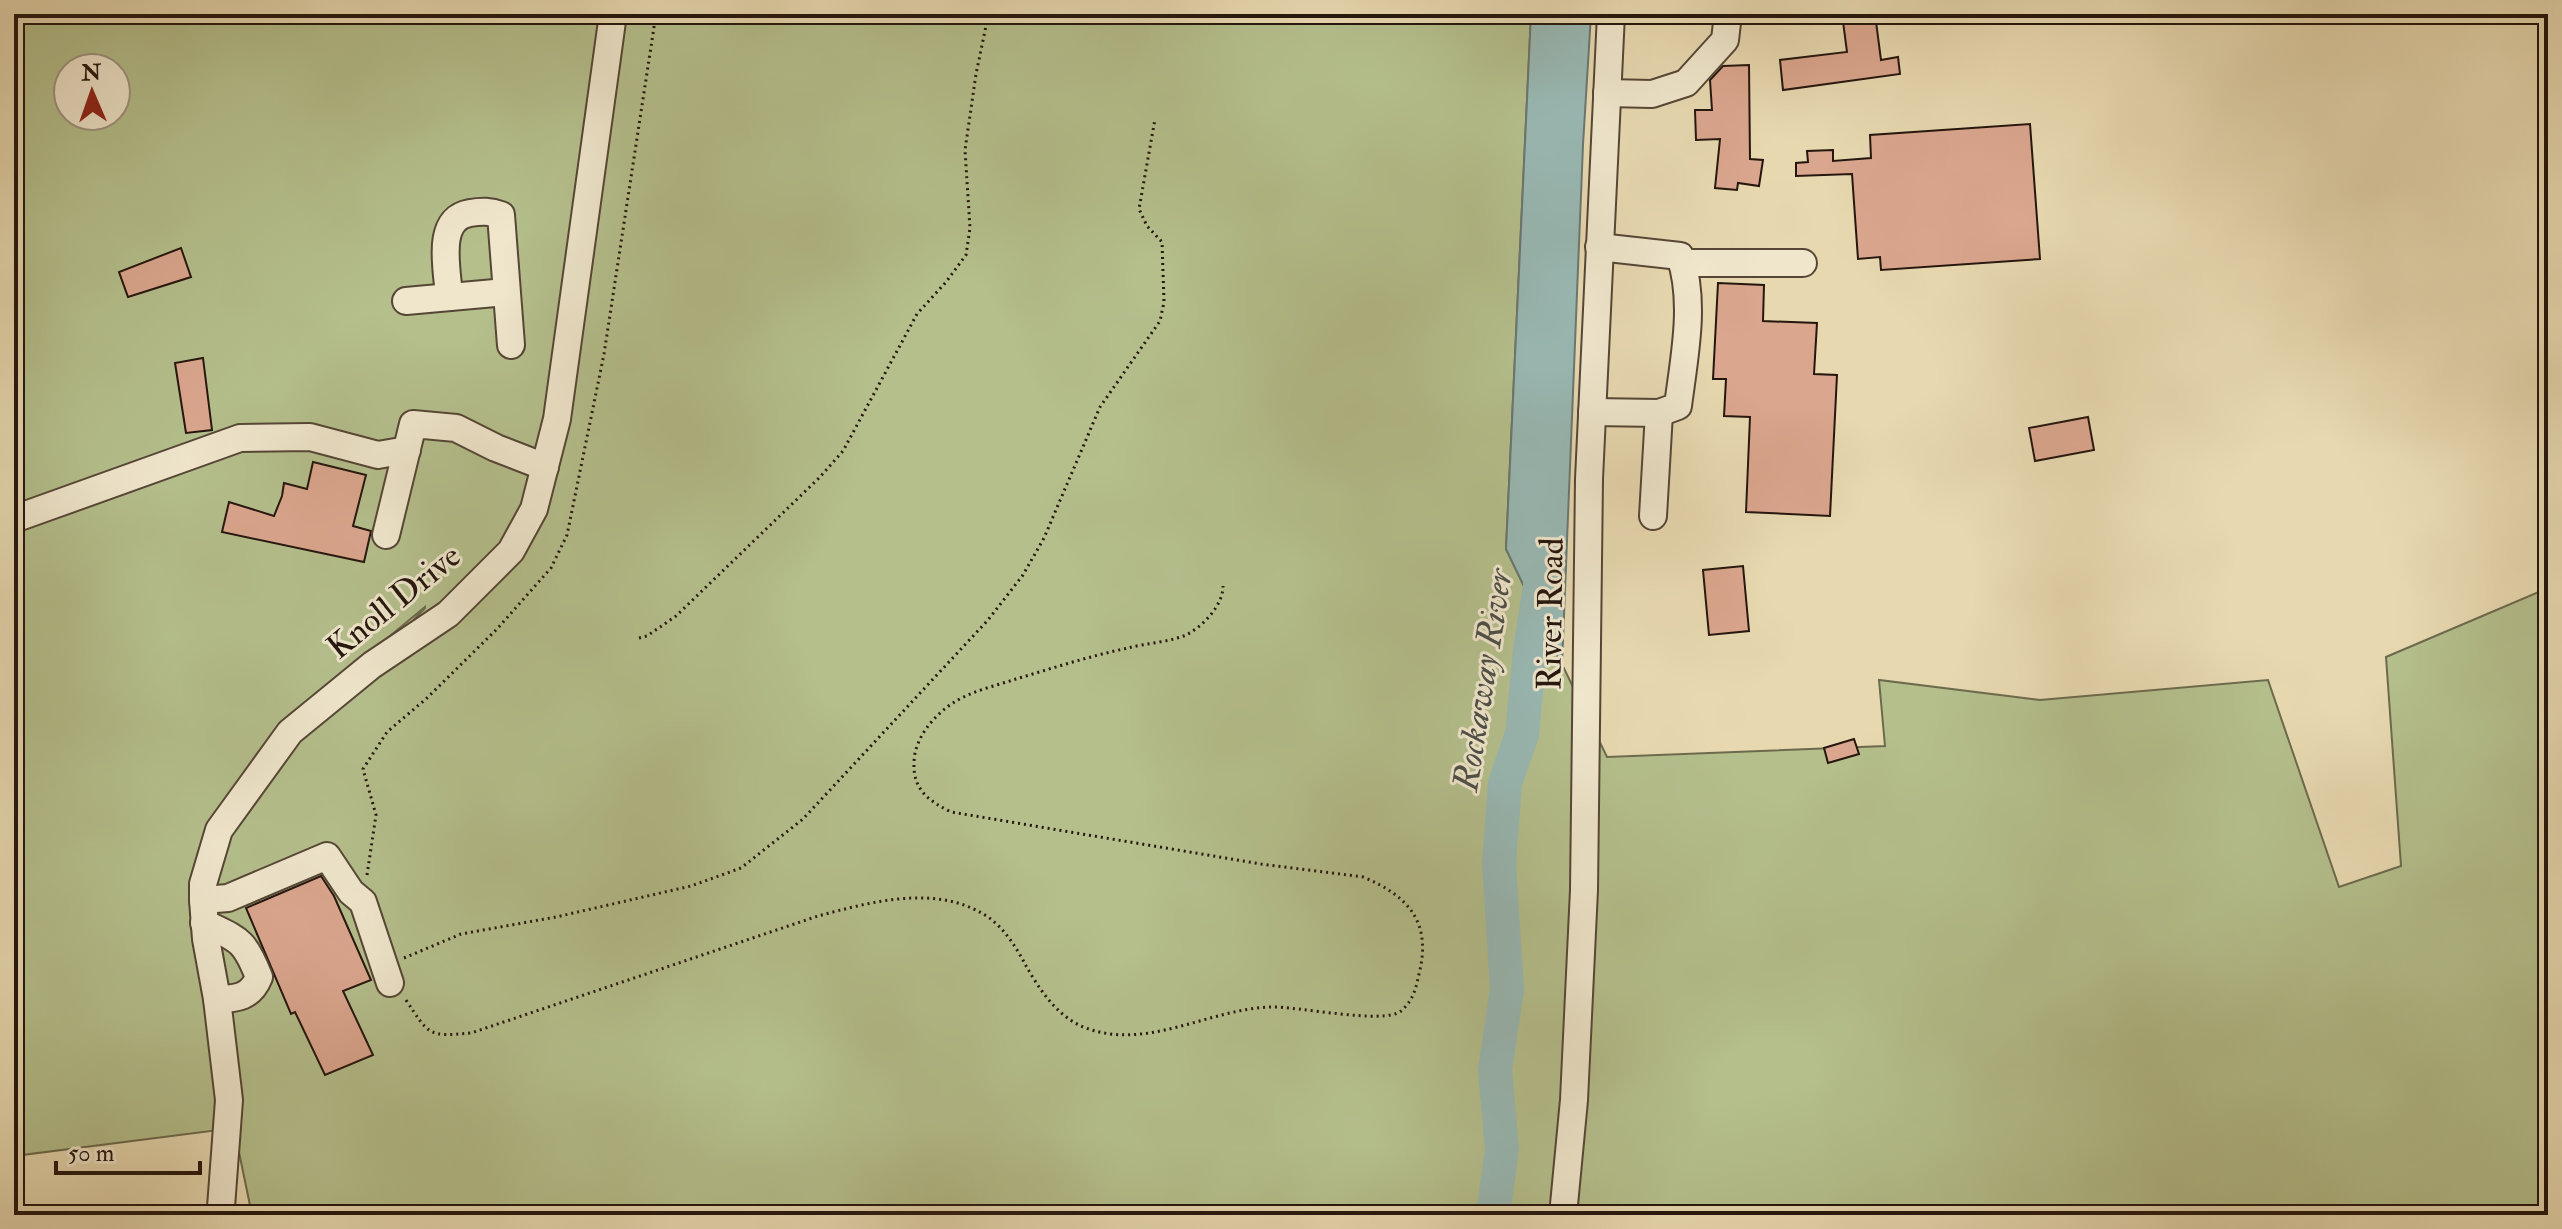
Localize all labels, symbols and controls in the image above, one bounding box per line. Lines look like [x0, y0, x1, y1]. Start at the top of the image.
north arrow [52, 52, 132, 132]
text: N [80, 59, 102, 87]
street label: Knoll Drive [318, 535, 470, 669]
street label: River Road [1528, 537, 1574, 691]
water label: Rockaway River [1443, 564, 1523, 795]
scale bar [56, 1125, 200, 1175]
text: 50 m [68, 1138, 115, 1169]

